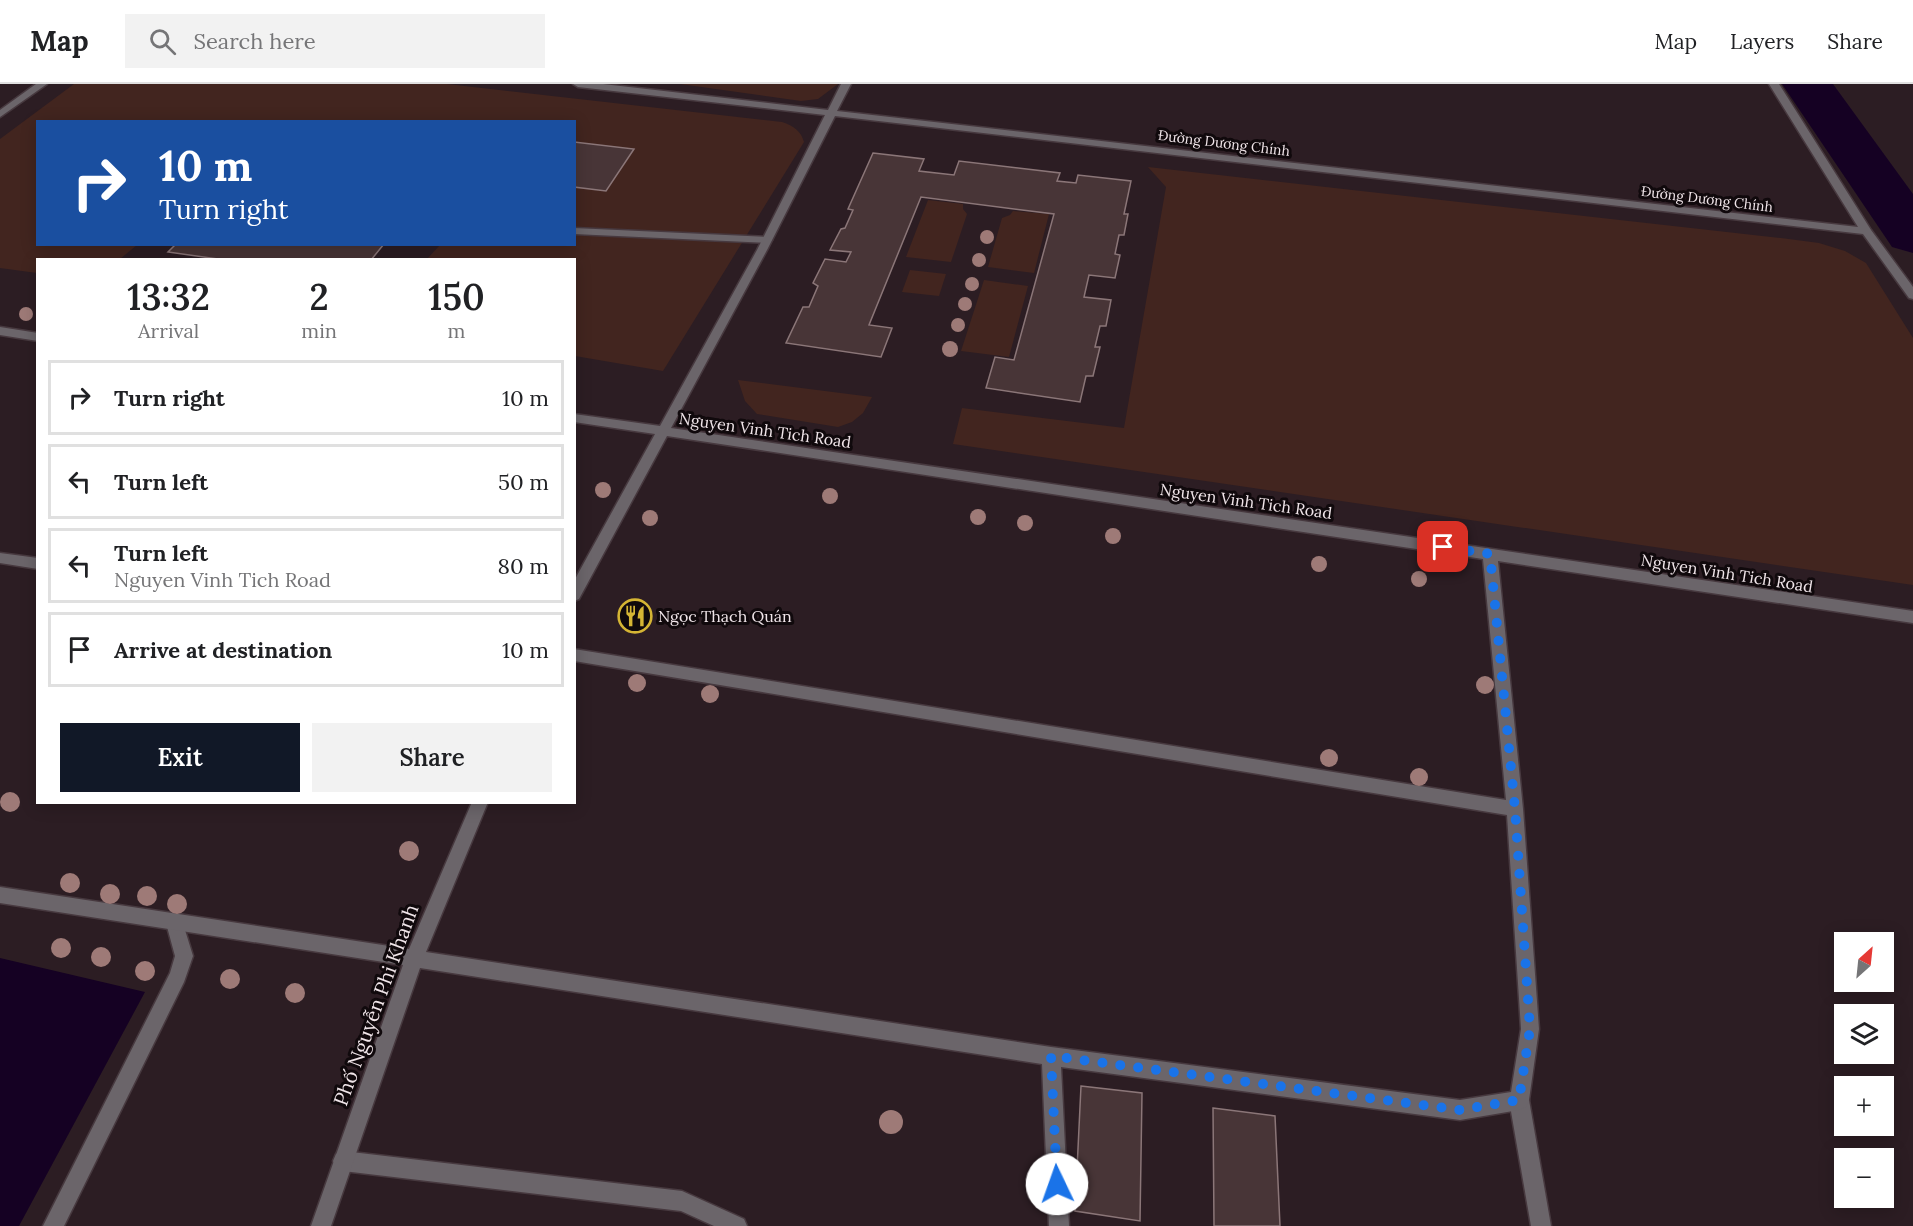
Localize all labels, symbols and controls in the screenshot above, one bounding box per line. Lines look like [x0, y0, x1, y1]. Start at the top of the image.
search box [125, 14, 545, 68]
text: Map [30, 23, 89, 59]
icon: search [146, 25, 179, 58]
text: Search here [194, 27, 316, 55]
text: Map [1654, 28, 1697, 55]
text: Layers [1730, 28, 1794, 55]
text: Share [1827, 28, 1883, 55]
street label: Đường Dương Chính [1157, 126, 1291, 160]
text: 10 m [159, 139, 252, 193]
icon: right [60, 144, 138, 222]
street label: Đường Dương Chính [1640, 182, 1774, 216]
text: Turn right [159, 192, 288, 226]
text: 13:32 [127, 274, 210, 320]
text: 2 [309, 274, 329, 320]
text: 150 [428, 274, 485, 320]
text: Arrival [138, 318, 199, 343]
text: min [301, 318, 337, 343]
text: m [447, 318, 465, 343]
icon: right [63, 381, 96, 414]
text: Turn right [114, 384, 225, 412]
text: 10 m [502, 384, 549, 412]
street label: Nguyen Vinh Tich Road [678, 408, 853, 452]
icon: left [63, 465, 96, 498]
text: Turn left [114, 468, 208, 496]
text: 50 m [498, 468, 549, 496]
street label: Nguyen Vinh Tich Road [1159, 479, 1334, 523]
pin [1417, 521, 1468, 572]
icon: arrive [1426, 530, 1459, 563]
text: Turn left [114, 539, 208, 567]
icon: left [63, 549, 96, 582]
street label: Nguyen Vinh Tich Road [1640, 550, 1815, 597]
text: 80 m [498, 552, 549, 580]
text: Nguyen Vinh Tich Road [114, 567, 331, 592]
restaurant icon: Ngọc Thạch Quán [617, 598, 653, 634]
place label: Ngọc Thạch Quán [658, 606, 792, 626]
icon: arrive [63, 633, 96, 666]
text: Arrive at destination [114, 636, 332, 664]
text: 10 m [502, 636, 549, 664]
button: Exit [60, 723, 300, 792]
button: Share [312, 723, 552, 792]
street label: Phố Nguyễn Phi Khanh [327, 901, 424, 1109]
north arrow [1834, 932, 1894, 992]
map controls [1834, 932, 1894, 1208]
button: layers [1834, 1004, 1894, 1064]
button: + [1834, 1076, 1894, 1136]
button: − [1834, 1148, 1894, 1208]
position arrow [1025, 1152, 1089, 1216]

